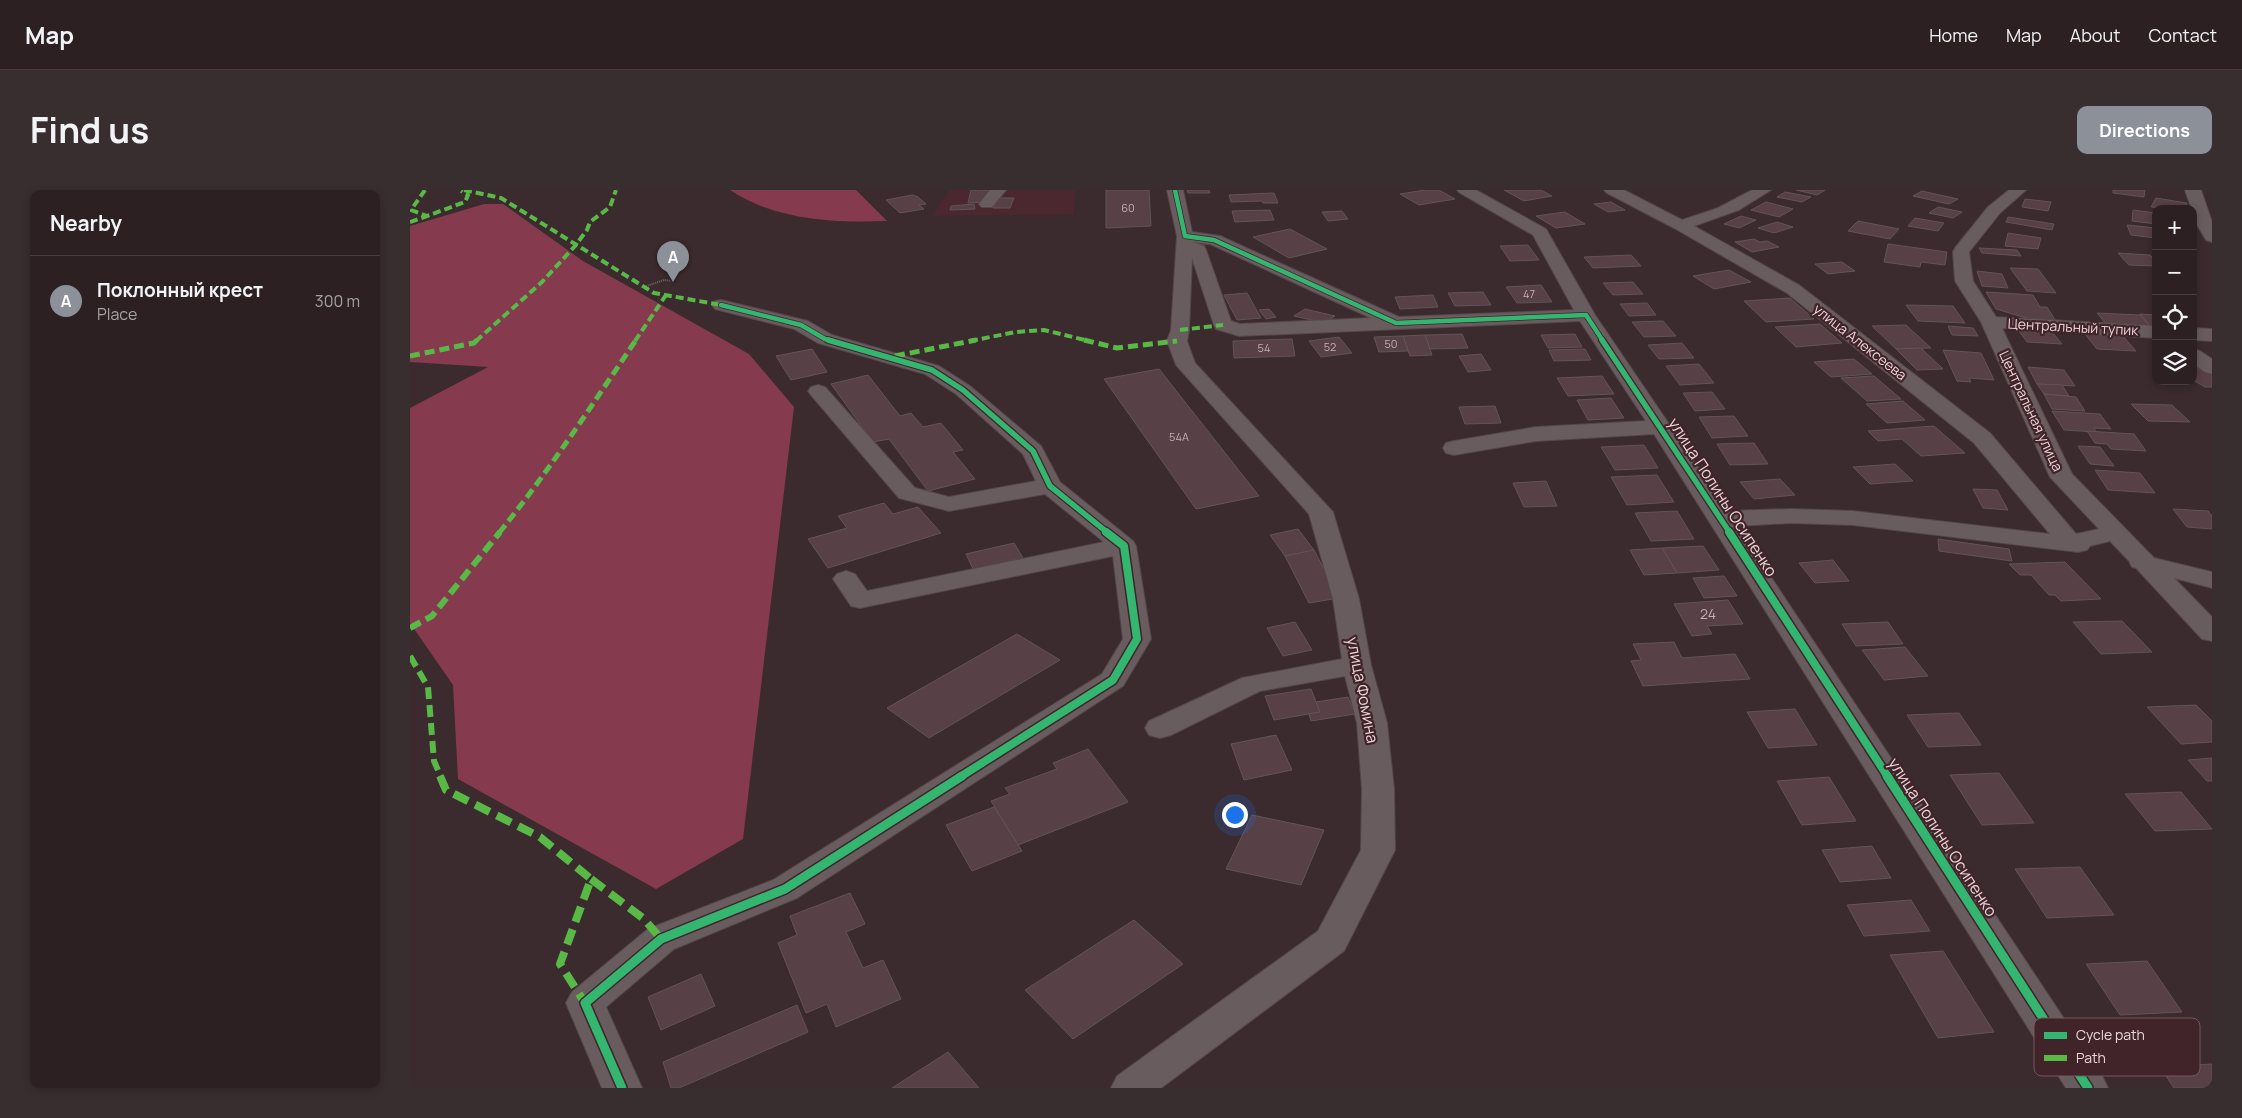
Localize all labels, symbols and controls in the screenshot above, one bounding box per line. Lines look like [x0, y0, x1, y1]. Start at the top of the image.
text: Map [25, 18, 74, 51]
text: Home [1929, 23, 1978, 47]
text: Map [2006, 23, 2042, 47]
text: About [2070, 23, 2120, 47]
text: Contact [2148, 23, 2217, 47]
text: Find us [30, 106, 149, 154]
button: Directions [2077, 106, 2212, 154]
house number: 60 [1121, 200, 1135, 215]
map controls [2152, 205, 2197, 385]
button: + [2152, 205, 2197, 250]
text: Nearby [50, 209, 122, 237]
pin: A [657, 241, 689, 282]
button: − [2152, 250, 2197, 295]
text: Поклонный крест [97, 277, 263, 303]
house number: 47 [1523, 286, 1535, 301]
text: A [61, 290, 71, 312]
text: 300 m [315, 290, 360, 312]
button: locate [2152, 295, 2197, 340]
street label: улица Алексеева [1810, 299, 1911, 384]
text: Place [97, 303, 137, 325]
street label: Центральный тупик [2007, 314, 2140, 339]
house number: 50 [1384, 336, 1398, 351]
house number: 52 [1324, 339, 1336, 354]
house number: 54 [1258, 340, 1270, 355]
button: layers [2152, 340, 2197, 385]
street label: Центральная улица [1995, 347, 2068, 474]
street label: улица Полины Осипенко [1663, 413, 1783, 581]
house number: 54А [1169, 429, 1189, 444]
house number: 24 [1700, 604, 1716, 623]
street label: улица Фомина [1342, 635, 1384, 745]
street label: улица Полины Осипенко [1883, 753, 2003, 921]
your location [1222, 802, 1248, 828]
legend [2034, 1018, 2200, 1076]
text: Cycle path [2076, 1025, 2145, 1044]
text: Path [2076, 1048, 2106, 1067]

